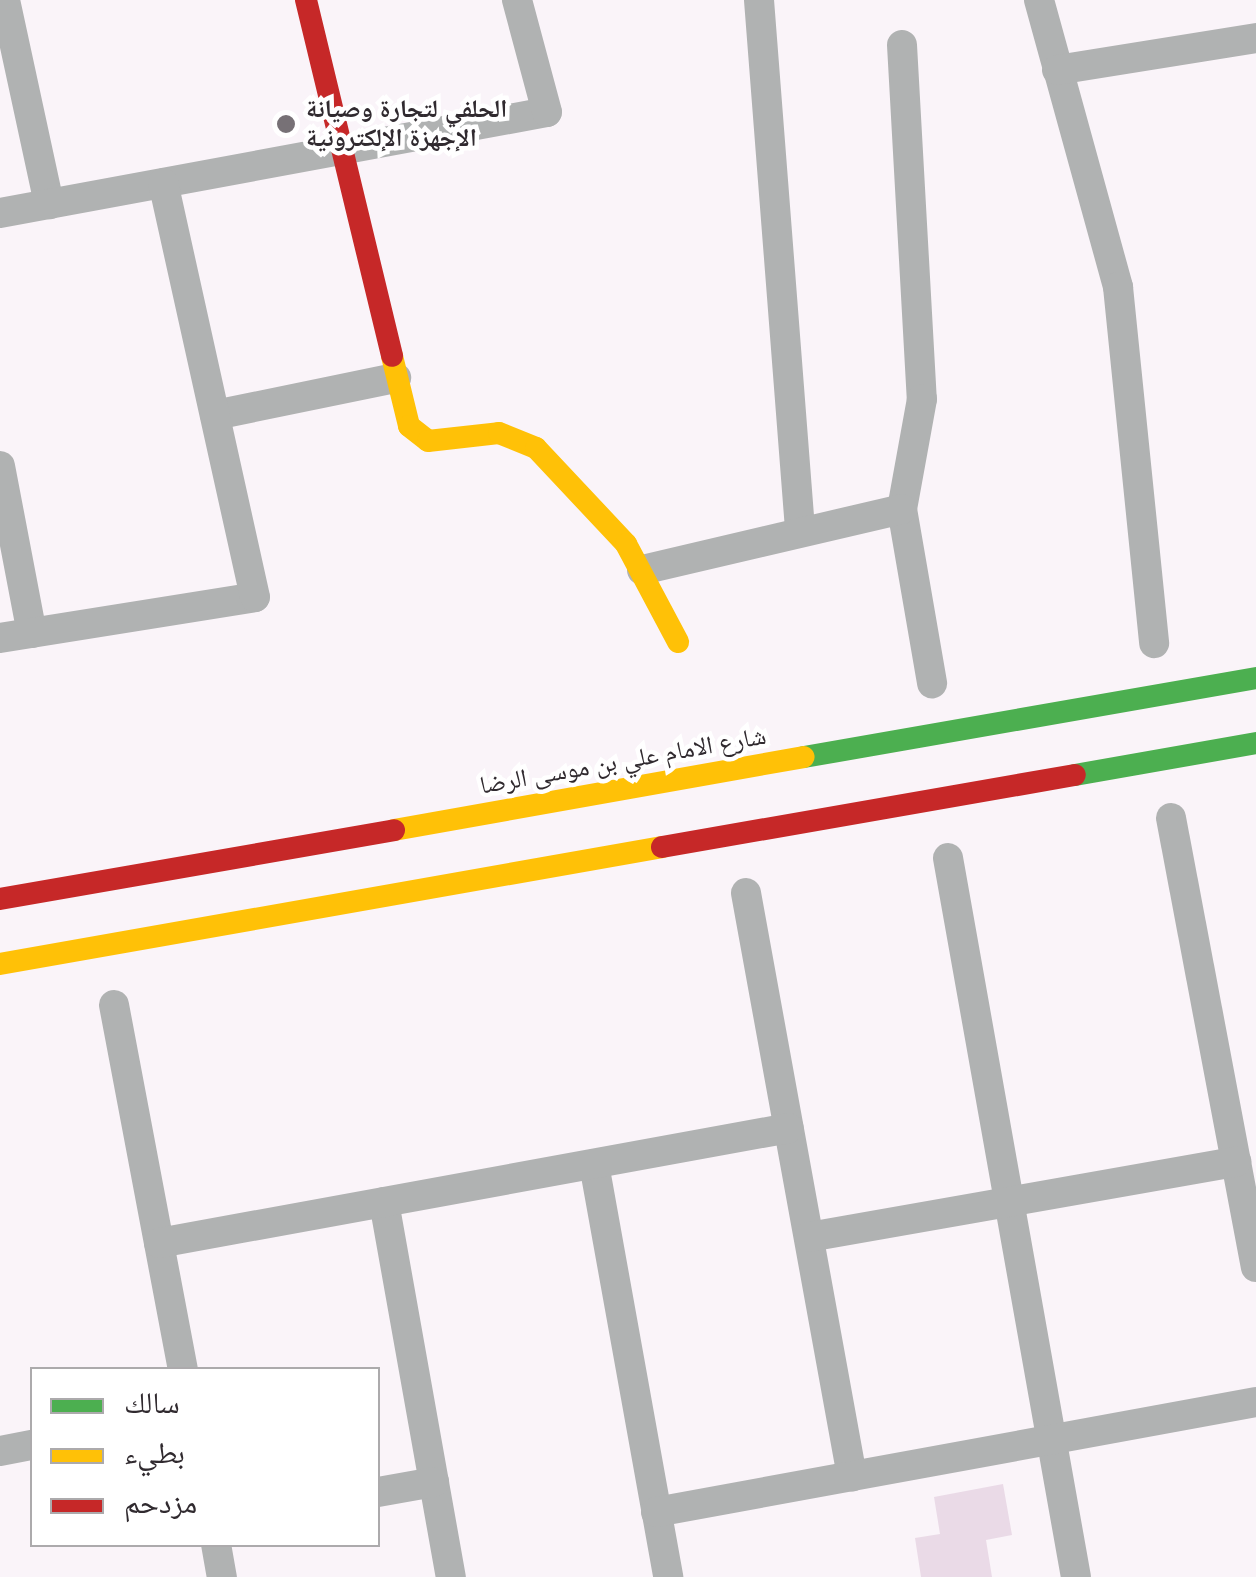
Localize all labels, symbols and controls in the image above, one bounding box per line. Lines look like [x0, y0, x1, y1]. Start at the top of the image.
place label: الحلفي لتجارة وصيانة الإجهزة الإلكترونية [306, 95, 507, 154]
marker: الحلفي لتجارة وصيانة الإجهزة الإلكترونية [275, 113, 297, 135]
street label: شارع الامام علي بن موسى الرضا [478, 721, 768, 801]
legend [30, 1367, 380, 1547]
text: سالك [124, 1383, 180, 1424]
text: بطيء [124, 1433, 185, 1474]
text: مزدحم [124, 1483, 197, 1524]

